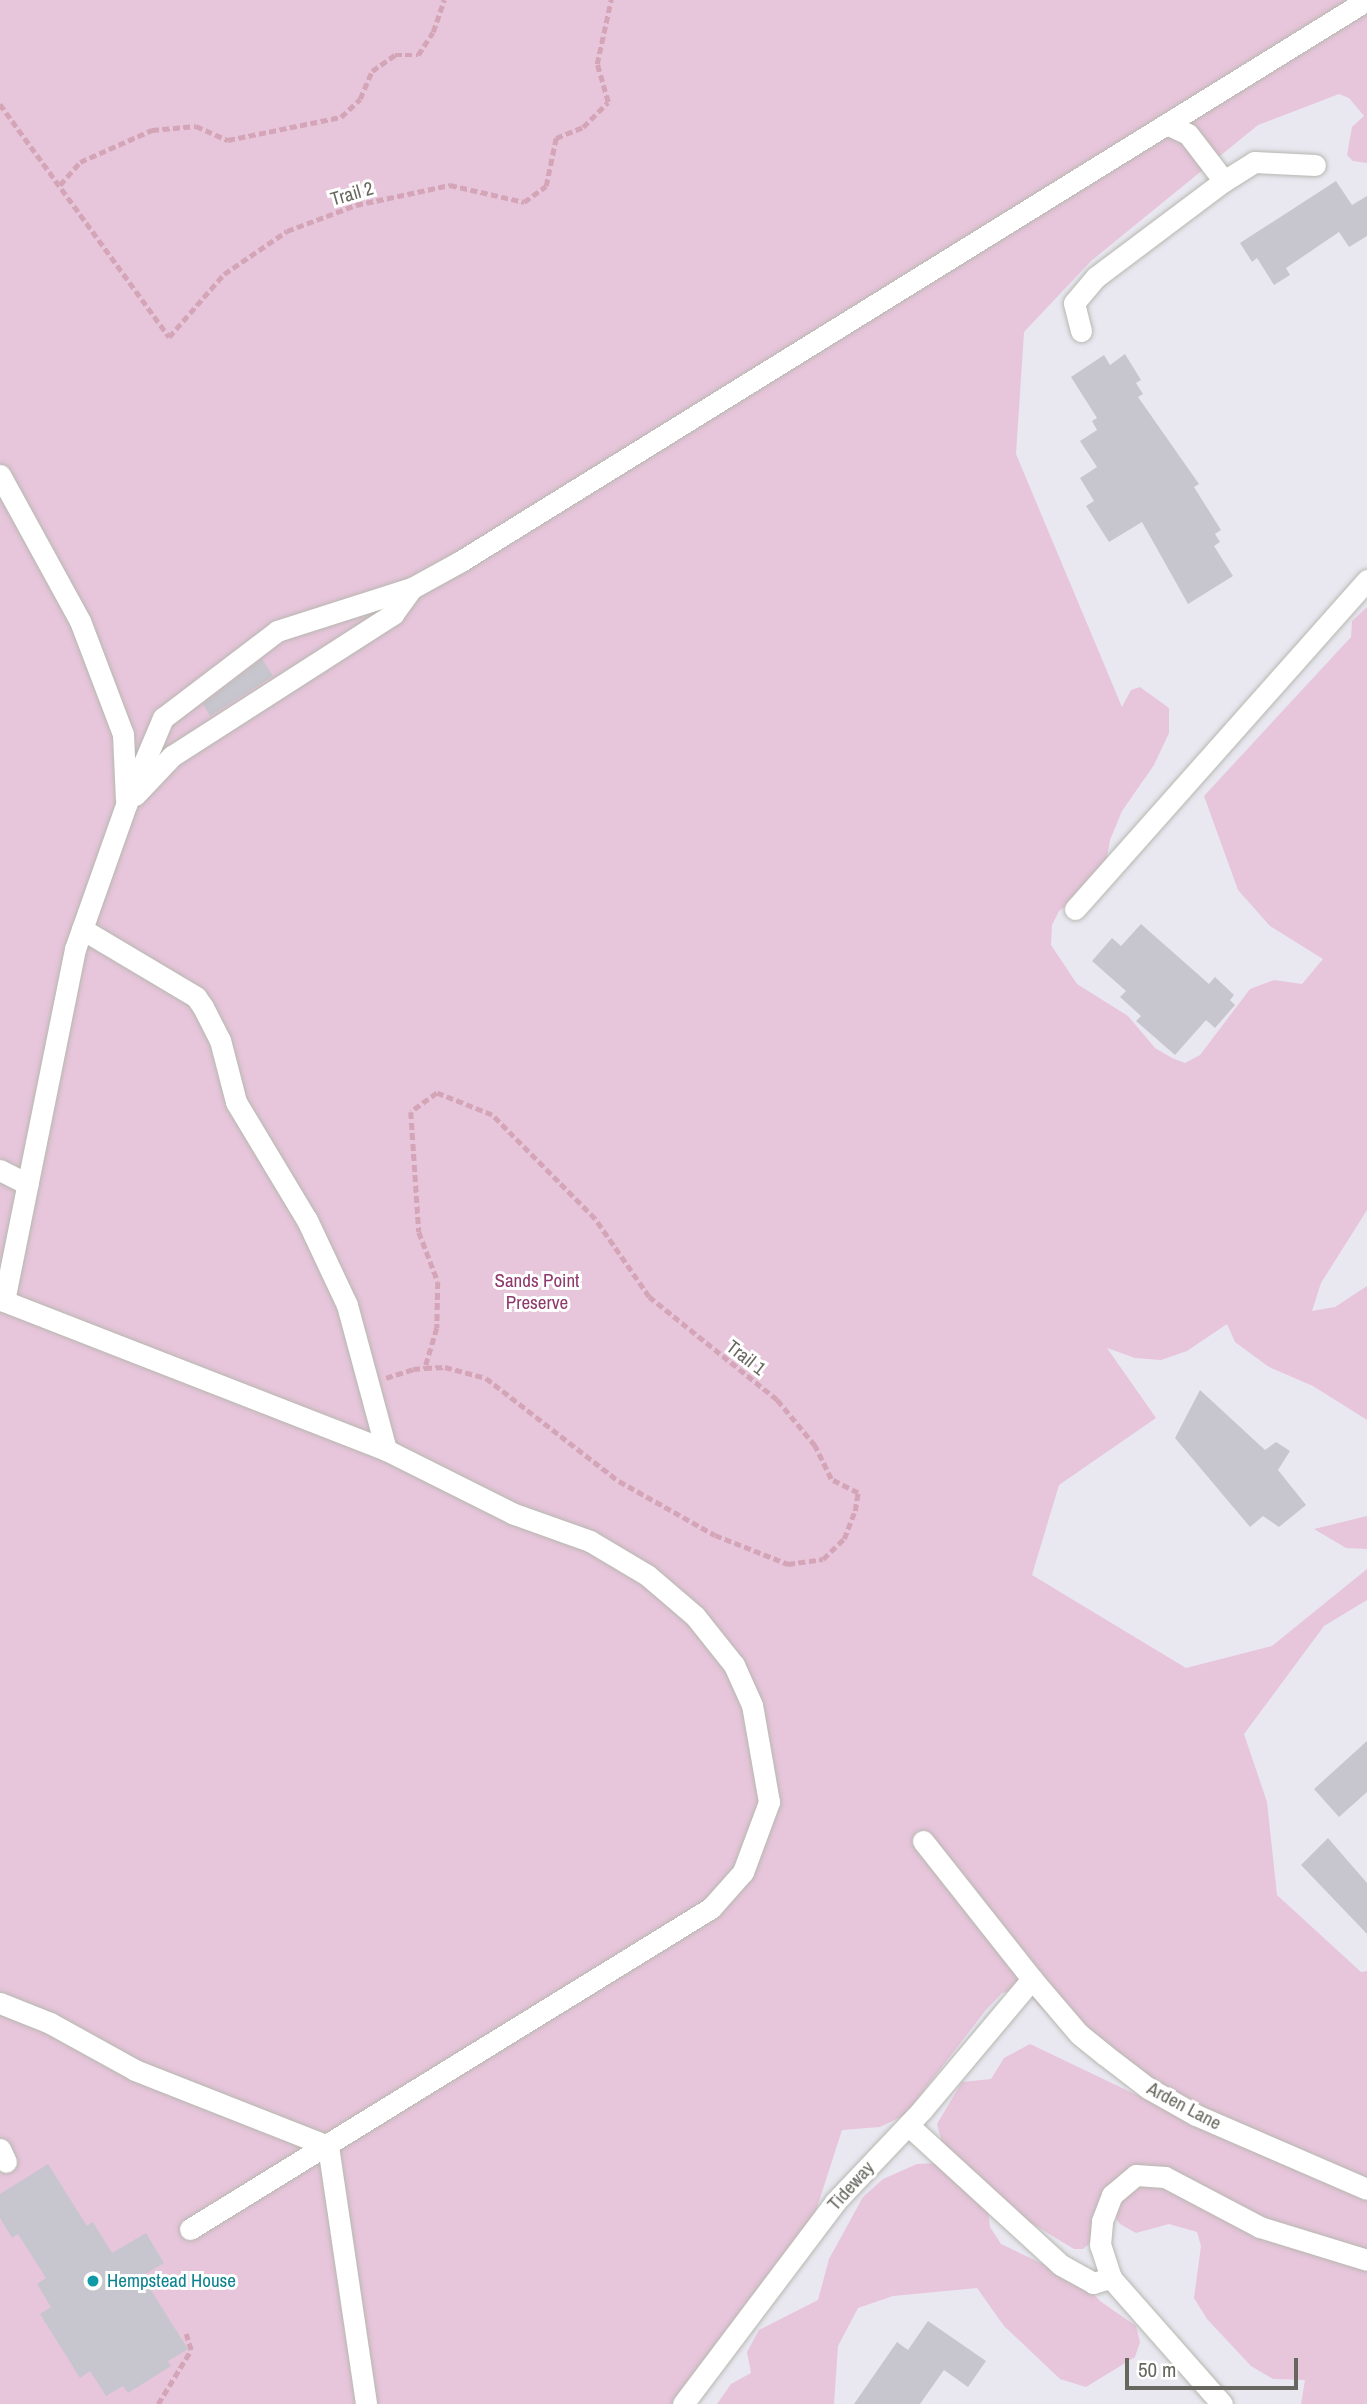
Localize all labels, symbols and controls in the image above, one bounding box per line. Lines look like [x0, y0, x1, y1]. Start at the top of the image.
street label: Trail 2 [328, 177, 376, 211]
park label: Sands Point Preserve [495, 1270, 579, 1314]
street label: Trail 1 [722, 1336, 770, 1380]
street label: Arden Lane [1143, 2077, 1225, 2135]
street label: Tideway [823, 2157, 879, 2215]
place label: Hempstead House [107, 2270, 236, 2292]
marker: Hempstead House [85, 2273, 101, 2289]
scale bar [1129, 2344, 1302, 2388]
text: 50 m [1138, 2355, 1176, 2384]

